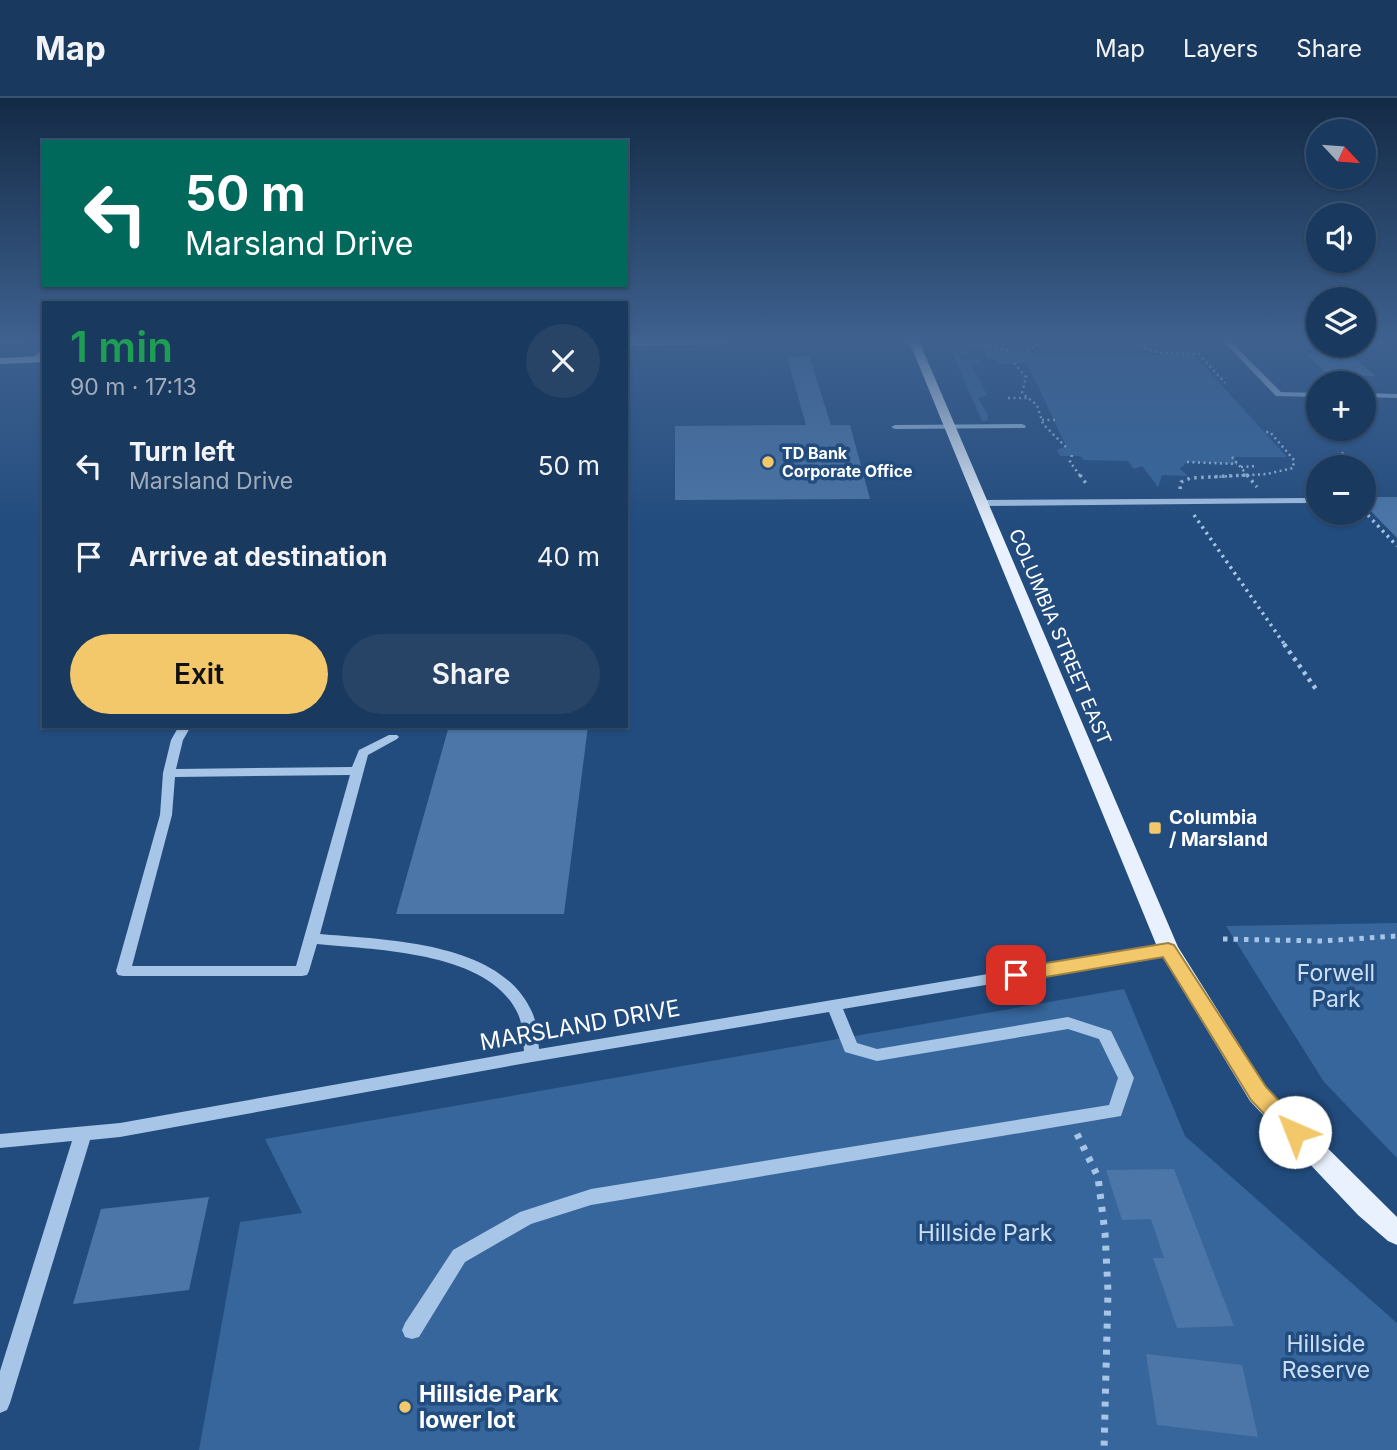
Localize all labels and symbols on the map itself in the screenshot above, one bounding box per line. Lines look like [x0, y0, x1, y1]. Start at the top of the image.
north arrow [1306, 119, 1376, 189]
place label: TD Bank Corporate Office [782, 443, 913, 481]
marker: TD Bank Corporate Office [760, 454, 776, 470]
street label: COLUMBIA STREET EAST [1004, 525, 1116, 749]
place label: Columbia / Marsland [1169, 806, 1268, 851]
marker: Columbia / Marsland [1147, 820, 1163, 836]
pin [986, 945, 1046, 1005]
park label: Forwell Park [1297, 959, 1375, 1013]
street label: MARSLAND DRIVE [478, 994, 682, 1056]
position arrow [1258, 1095, 1332, 1169]
park label: Hillside Park [918, 1219, 1053, 1247]
park label: Hillside Reserve [1282, 1330, 1370, 1384]
place label: Hillside Park lower lot [419, 1380, 559, 1434]
marker: Hillside Park lower lot [397, 1399, 413, 1415]

